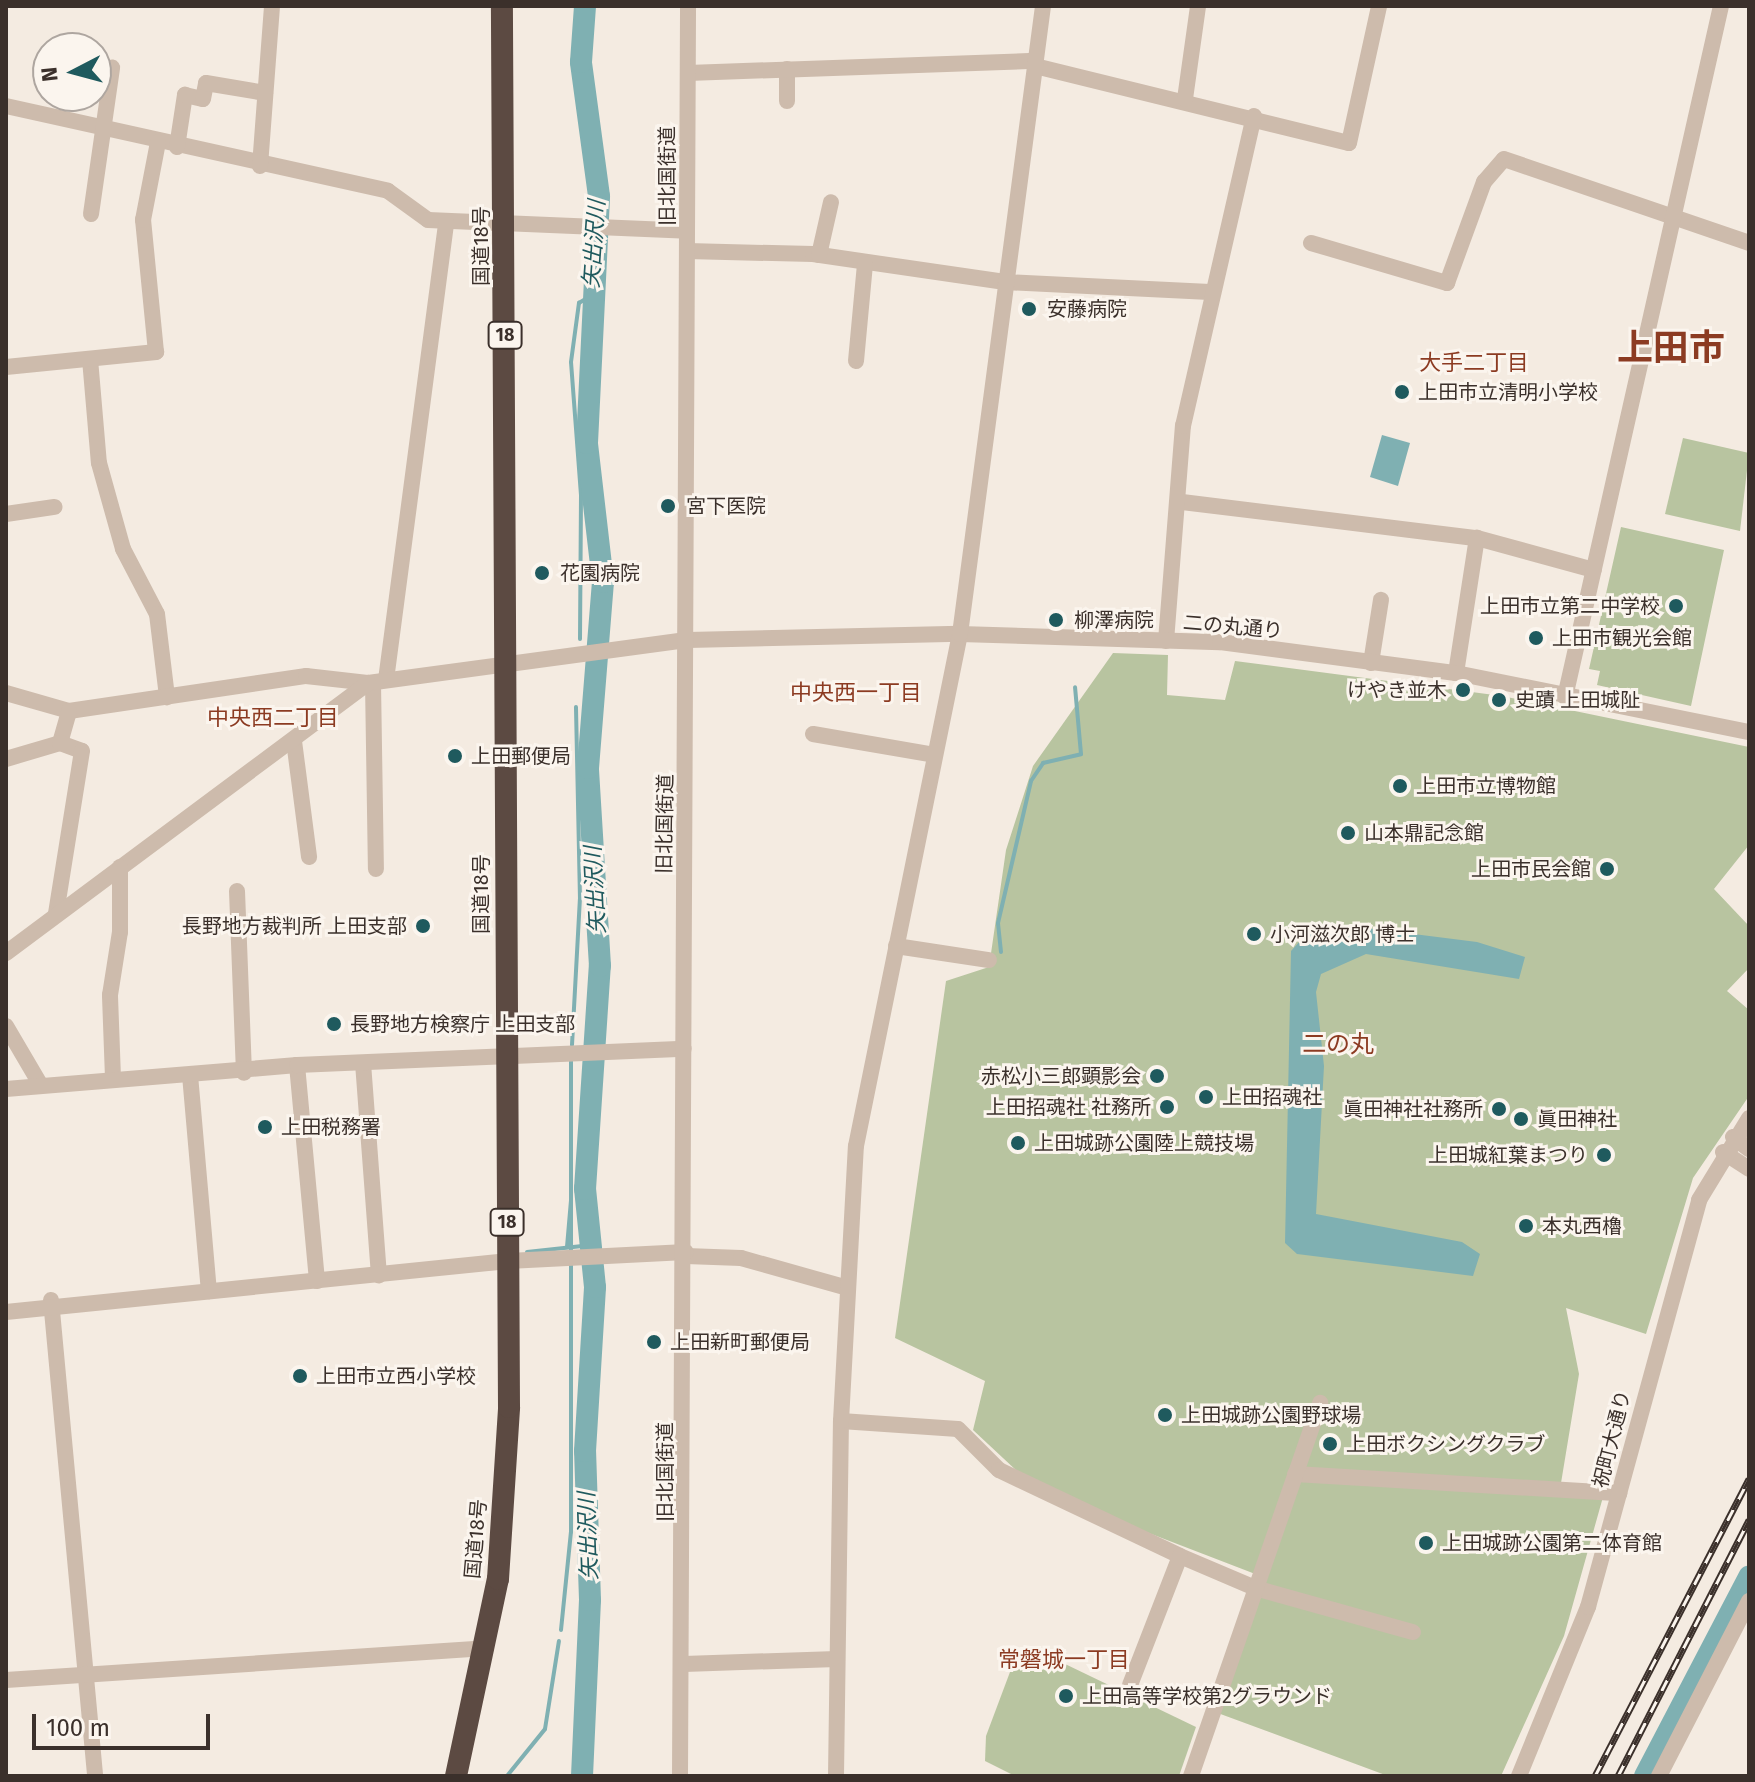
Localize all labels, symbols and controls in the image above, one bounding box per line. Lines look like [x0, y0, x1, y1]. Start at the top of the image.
north arrow [32, 32, 112, 112]
text: N [35, 66, 64, 83]
street label: 旧北国街道 [655, 126, 679, 226]
water label: 矢出沢川 [578, 199, 610, 289]
street label: 国道18号 [469, 206, 493, 286]
place label: 安藤病院 [1047, 297, 1127, 321]
marker: 安藤病院 [1018, 298, 1040, 320]
road number: 18 [487, 321, 523, 349]
district label: 上田市 [1617, 327, 1725, 371]
district label: 大手二丁目 [1419, 350, 1529, 376]
place label: 上田市立清明小学校 [1418, 380, 1598, 404]
marker: 上田市立清明小学校 [1393, 383, 1411, 401]
place label: 宮下医院 [686, 494, 766, 518]
marker: 宮下医院 [657, 495, 679, 517]
place label: 花園病院 [560, 561, 640, 585]
marker: 花園病院 [531, 562, 553, 584]
place label: 上田市立第二中学校 [1480, 594, 1660, 618]
marker: 上田市立第二中学校 [1667, 597, 1685, 615]
place label: 柳澤病院 [1074, 608, 1154, 632]
marker: 柳澤病院 [1045, 609, 1067, 631]
street label: 二の丸通り [1182, 611, 1284, 643]
place label: 上田市観光会館 [1552, 626, 1692, 650]
marker: 上田市観光会館 [1527, 629, 1545, 647]
place label: けやき並木 [1347, 678, 1447, 702]
district label: 中央西一丁目 [790, 680, 922, 706]
marker: けやき並木 [1454, 681, 1472, 699]
place label: 史蹟 上田城阯 [1515, 688, 1640, 712]
marker: 史蹟 上田城阯 [1490, 691, 1508, 709]
district label: 中央西二丁目 [207, 705, 339, 731]
place label: 上田郵便局 [471, 744, 571, 768]
marker: 上田郵便局 [446, 747, 464, 765]
street label: 旧北国街道 [652, 774, 678, 874]
place label: 上田市立博物館 [1416, 774, 1556, 798]
marker: 上田市立博物館 [1391, 777, 1409, 795]
place label: 山本鼎記念館 [1364, 821, 1484, 845]
marker: 山本鼎記念館 [1339, 824, 1357, 842]
water label: 矢出沢川 [580, 845, 610, 935]
street label: 国道18号 [469, 854, 493, 934]
place label: 上田市民会館 [1471, 857, 1591, 881]
marker: 上田市民会館 [1598, 860, 1616, 878]
place label: 長野地方裁判所 上田支部 [182, 914, 407, 938]
marker: 長野地方裁判所 上田支部 [414, 917, 432, 935]
place label: 小河滋次郎 博士 [1270, 922, 1415, 946]
marker: 小河滋次郎 博士 [1245, 925, 1263, 943]
place label: 長野地方検察庁 上田支部 [350, 1012, 575, 1036]
marker: 長野地方検察庁 上田支部 [325, 1015, 343, 1033]
district label: 二の丸 [1302, 1031, 1374, 1059]
place label: 赤松小三郎顕影会 [981, 1064, 1141, 1088]
marker: 赤松小三郎顕影会 [1148, 1067, 1166, 1085]
place label: 上田招魂社 [1222, 1085, 1322, 1109]
marker: 上田招魂社 [1197, 1088, 1215, 1106]
place label: 上田招魂社 社務所 [986, 1095, 1151, 1119]
place label: 眞田神社社務所 [1343, 1097, 1483, 1121]
marker: 上田招魂社 社務所 [1158, 1098, 1176, 1116]
marker: 眞田神社社務所 [1490, 1100, 1508, 1118]
place label: 眞田神社 [1537, 1107, 1617, 1131]
marker: 眞田神社 [1512, 1110, 1530, 1128]
place label: 上田税務署 [281, 1115, 381, 1139]
marker: 上田税務署 [256, 1118, 274, 1136]
place label: 上田城跡公園陸上競技場 [1034, 1131, 1254, 1155]
marker: 上田城跡公園陸上競技場 [1009, 1134, 1027, 1152]
place label: 上田城紅葉まつり [1428, 1143, 1588, 1167]
marker: 上田城紅葉まつり [1595, 1146, 1613, 1164]
road number: 18 [489, 1208, 525, 1236]
place label: 本丸西櫓 [1542, 1214, 1622, 1238]
marker: 本丸西櫓 [1517, 1217, 1535, 1235]
place label: 上田新町郵便局 [670, 1330, 810, 1354]
marker: 上田新町郵便局 [645, 1333, 663, 1351]
place label: 上田市立西小学校 [316, 1364, 476, 1388]
marker: 上田市立西小学校 [291, 1367, 309, 1385]
street label: 祝町大通り [1588, 1388, 1636, 1490]
place label: 上田城跡公園野球場 [1181, 1403, 1361, 1427]
marker: 上田城跡公園野球場 [1156, 1406, 1174, 1424]
street label: 旧北国街道 [653, 1422, 677, 1522]
place label: 上田ボクシングクラブ [1346, 1432, 1546, 1456]
marker: 上田ボクシングクラブ [1321, 1435, 1339, 1453]
water label: 矢出沢川 [573, 1492, 603, 1580]
street label: 国道18号 [461, 1498, 491, 1580]
place label: 上田城跡公園第二体育館 [1442, 1531, 1662, 1555]
marker: 上田城跡公園第二体育館 [1417, 1534, 1435, 1552]
district label: 常磐城一丁目 [998, 1647, 1130, 1673]
place label: 上田高等学校第2グラウンド [1082, 1684, 1332, 1708]
marker: 上田高等学校第2グラウンド [1057, 1687, 1075, 1705]
scale bar [36, 1698, 214, 1748]
text: 100 m [46, 1714, 110, 1742]

